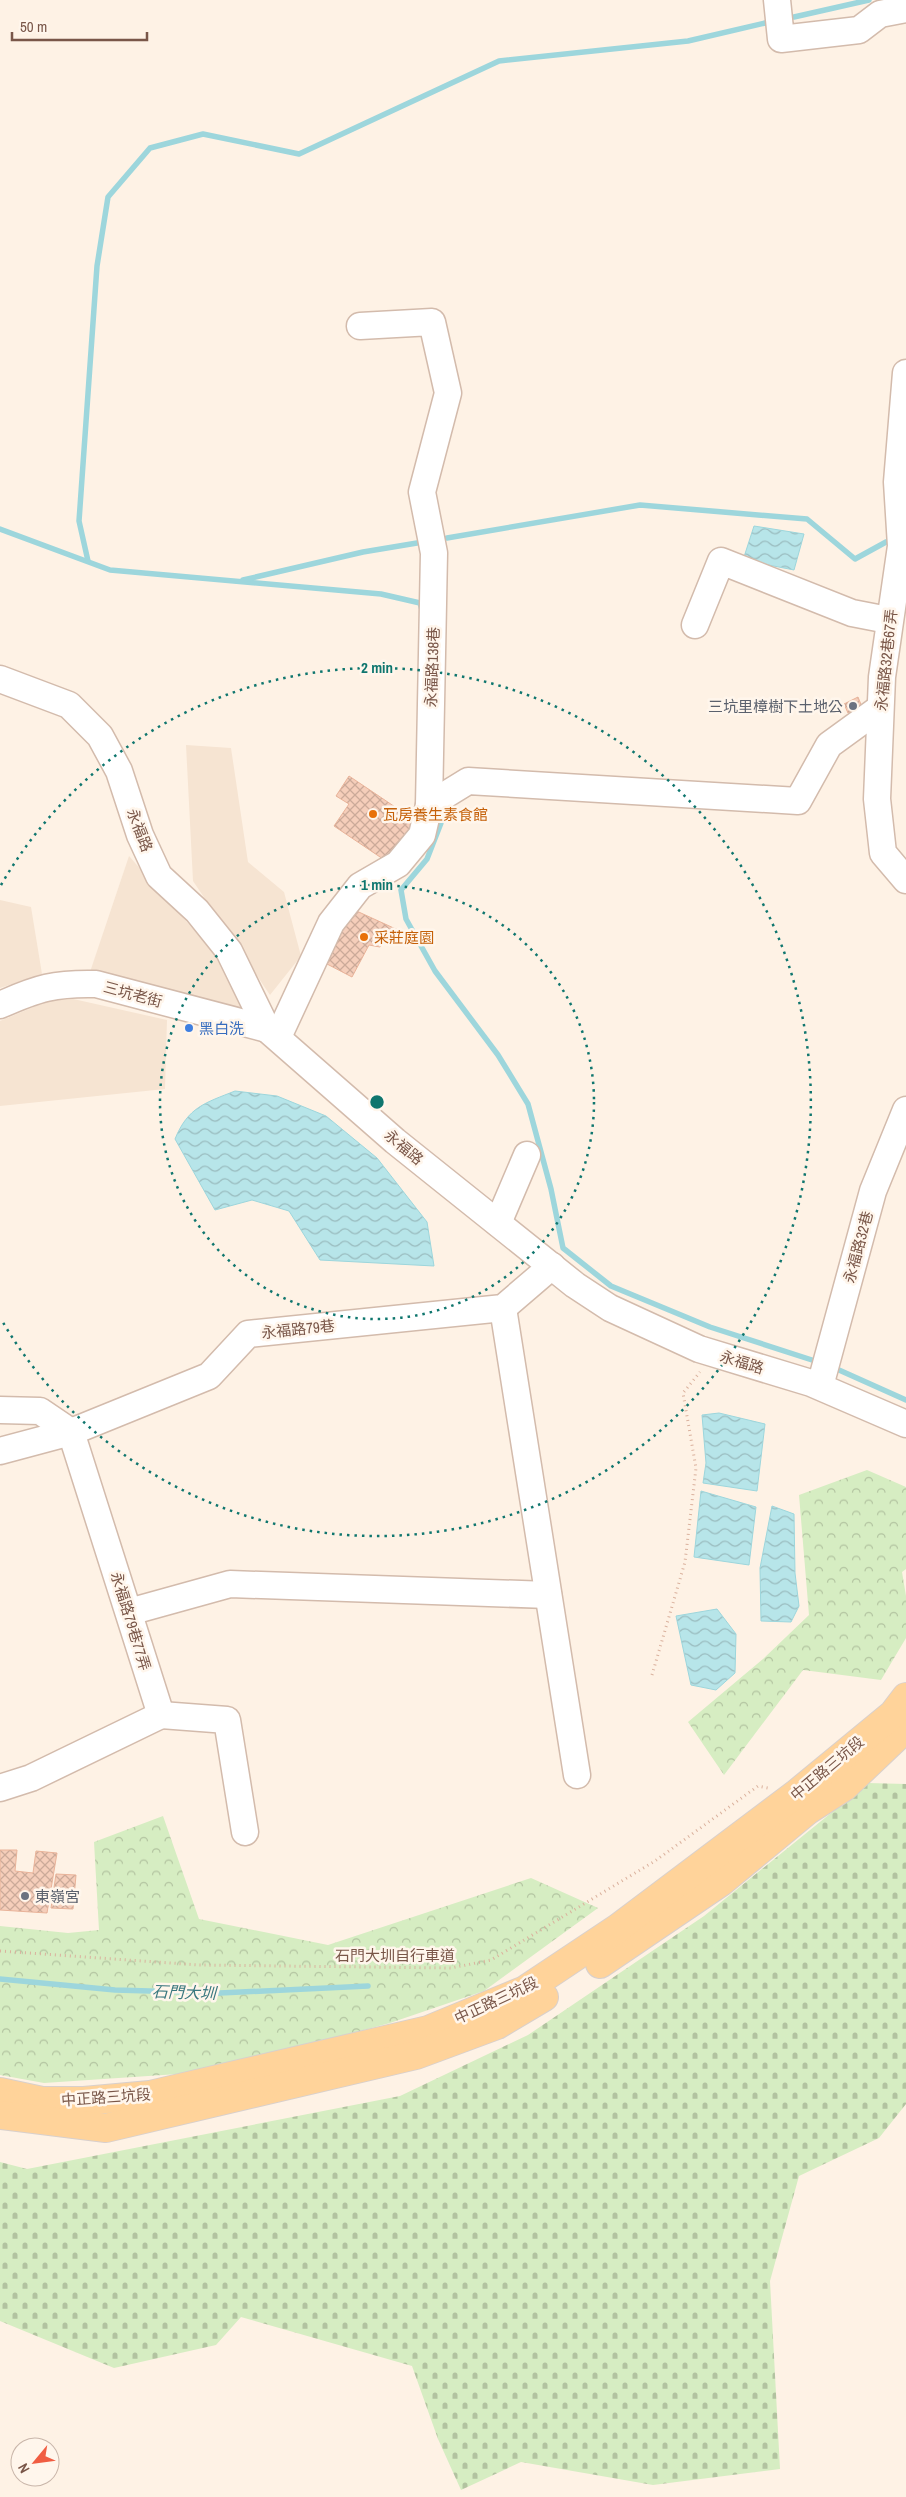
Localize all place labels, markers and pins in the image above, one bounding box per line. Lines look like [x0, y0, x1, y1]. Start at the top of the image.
place label: 三坑里樟樹下土地公 [708, 696, 843, 717]
marker: 三坑里樟樹下土地公 [847, 700, 859, 712]
place label: 瓦房養生素食館 [383, 804, 488, 825]
marker: 瓦房養生素食館 [367, 808, 379, 820]
place label: 采莊庭園 [374, 927, 434, 948]
marker: 采莊庭園 [358, 931, 370, 943]
place label: 黑白洗 [199, 1018, 244, 1039]
marker: 黑白洗 [183, 1022, 195, 1034]
centre of rings [368, 1093, 386, 1111]
place label: 東嶺宮 [35, 1886, 80, 1907]
marker: 東嶺宮 [19, 1890, 31, 1902]

